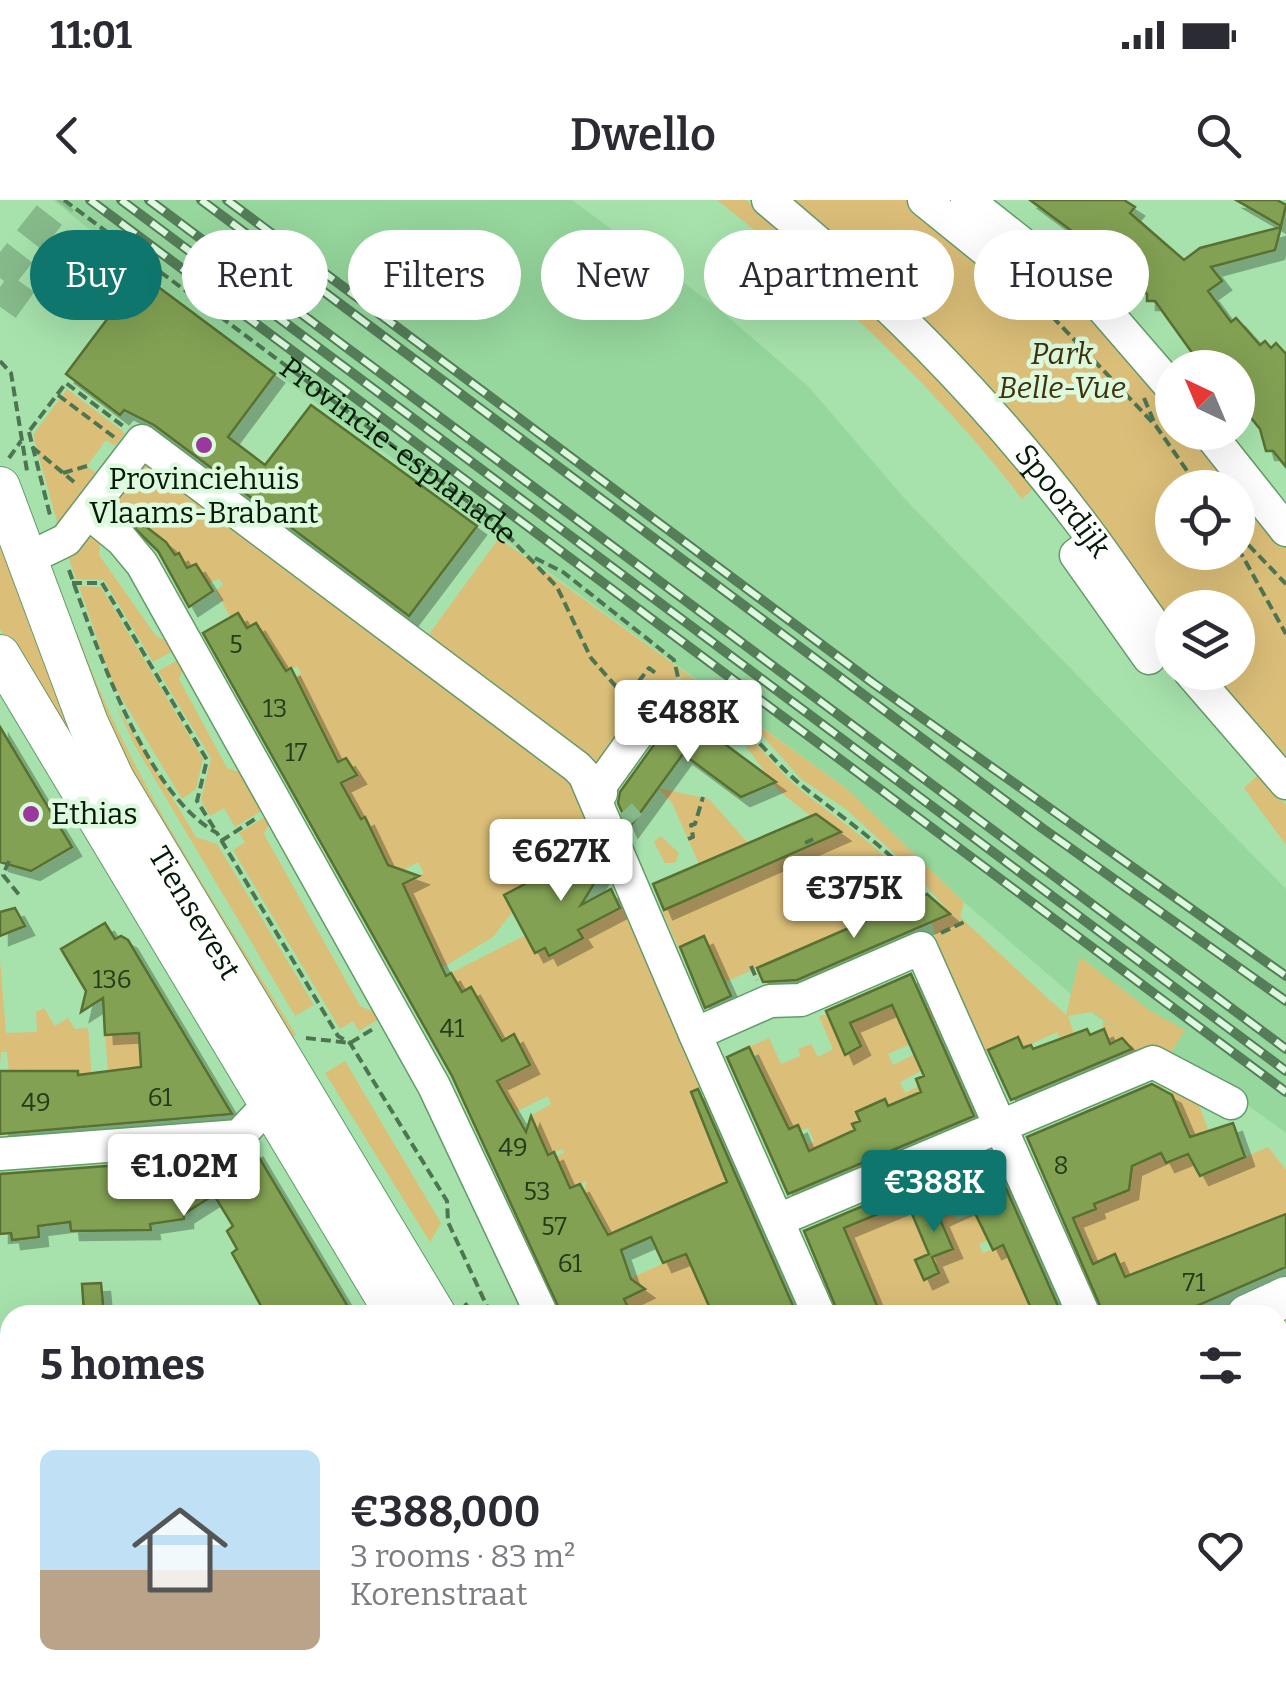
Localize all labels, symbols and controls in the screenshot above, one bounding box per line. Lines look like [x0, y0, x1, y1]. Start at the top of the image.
text: 11:01 [50, 12, 132, 58]
icon: back [40, 108, 95, 163]
text: Dwello [570, 108, 716, 162]
icon: search [1191, 108, 1246, 163]
chip: Buy [30, 230, 162, 320]
chip: Rent [182, 230, 328, 320]
chip: Filters [348, 230, 521, 320]
chip: New [541, 230, 684, 320]
chip: Apartment [704, 230, 954, 320]
chip: House [974, 230, 1149, 320]
park label: Park Belle-Vue [998, 336, 1126, 406]
street label: Provincie-esplanade [273, 350, 524, 552]
north arrow [1155, 350, 1255, 450]
map controls [1155, 350, 1255, 690]
marker: Provinciehuis Vlaams-Brabant [193, 434, 215, 456]
street label: Spoordijk [1007, 437, 1118, 564]
place label: Provinciehuis Vlaams-Brabant [89, 461, 319, 531]
button: locate [1155, 470, 1255, 570]
button: layers [1155, 590, 1255, 690]
house number: 5 [229, 630, 243, 660]
pin: €488K [618, 680, 758, 765]
text: €488K [637, 693, 739, 731]
house number: 13 [263, 694, 287, 724]
house number: 17 [285, 738, 308, 768]
place label: Ethias [51, 796, 138, 832]
marker: Ethias [20, 803, 42, 825]
pin: €627K [491, 819, 631, 904]
text: €627K [512, 832, 610, 870]
street label: Tiensevest [141, 840, 248, 986]
pin: €375K [784, 856, 924, 941]
text: €375K [805, 869, 903, 907]
house number: 136 [92, 965, 132, 995]
house number: 41 [440, 1014, 464, 1044]
house number: 61 [148, 1083, 172, 1113]
house number: 49 [21, 1088, 51, 1118]
house number: 49 [498, 1133, 528, 1163]
pin: €1.02M [103, 1134, 265, 1219]
text: €1.02M [130, 1147, 238, 1185]
pin: €388K [864, 1150, 1004, 1235]
house number: 8 [1053, 1151, 1069, 1181]
text: €388K [883, 1163, 985, 1201]
house number: 53 [523, 1177, 551, 1207]
house number: 57 [541, 1212, 567, 1242]
house number: 61 [558, 1249, 582, 1279]
house number: 71 [1183, 1268, 1205, 1298]
icon: filters [1193, 1338, 1248, 1393]
text: 5 homes [40, 1340, 205, 1390]
text: €388,000 [350, 1487, 541, 1537]
icon: home [120, 1490, 240, 1610]
icon: heart [1193, 1523, 1248, 1578]
text: 3 rooms · 83 m² [350, 1537, 575, 1575]
text: Korenstraat [350, 1575, 527, 1613]

